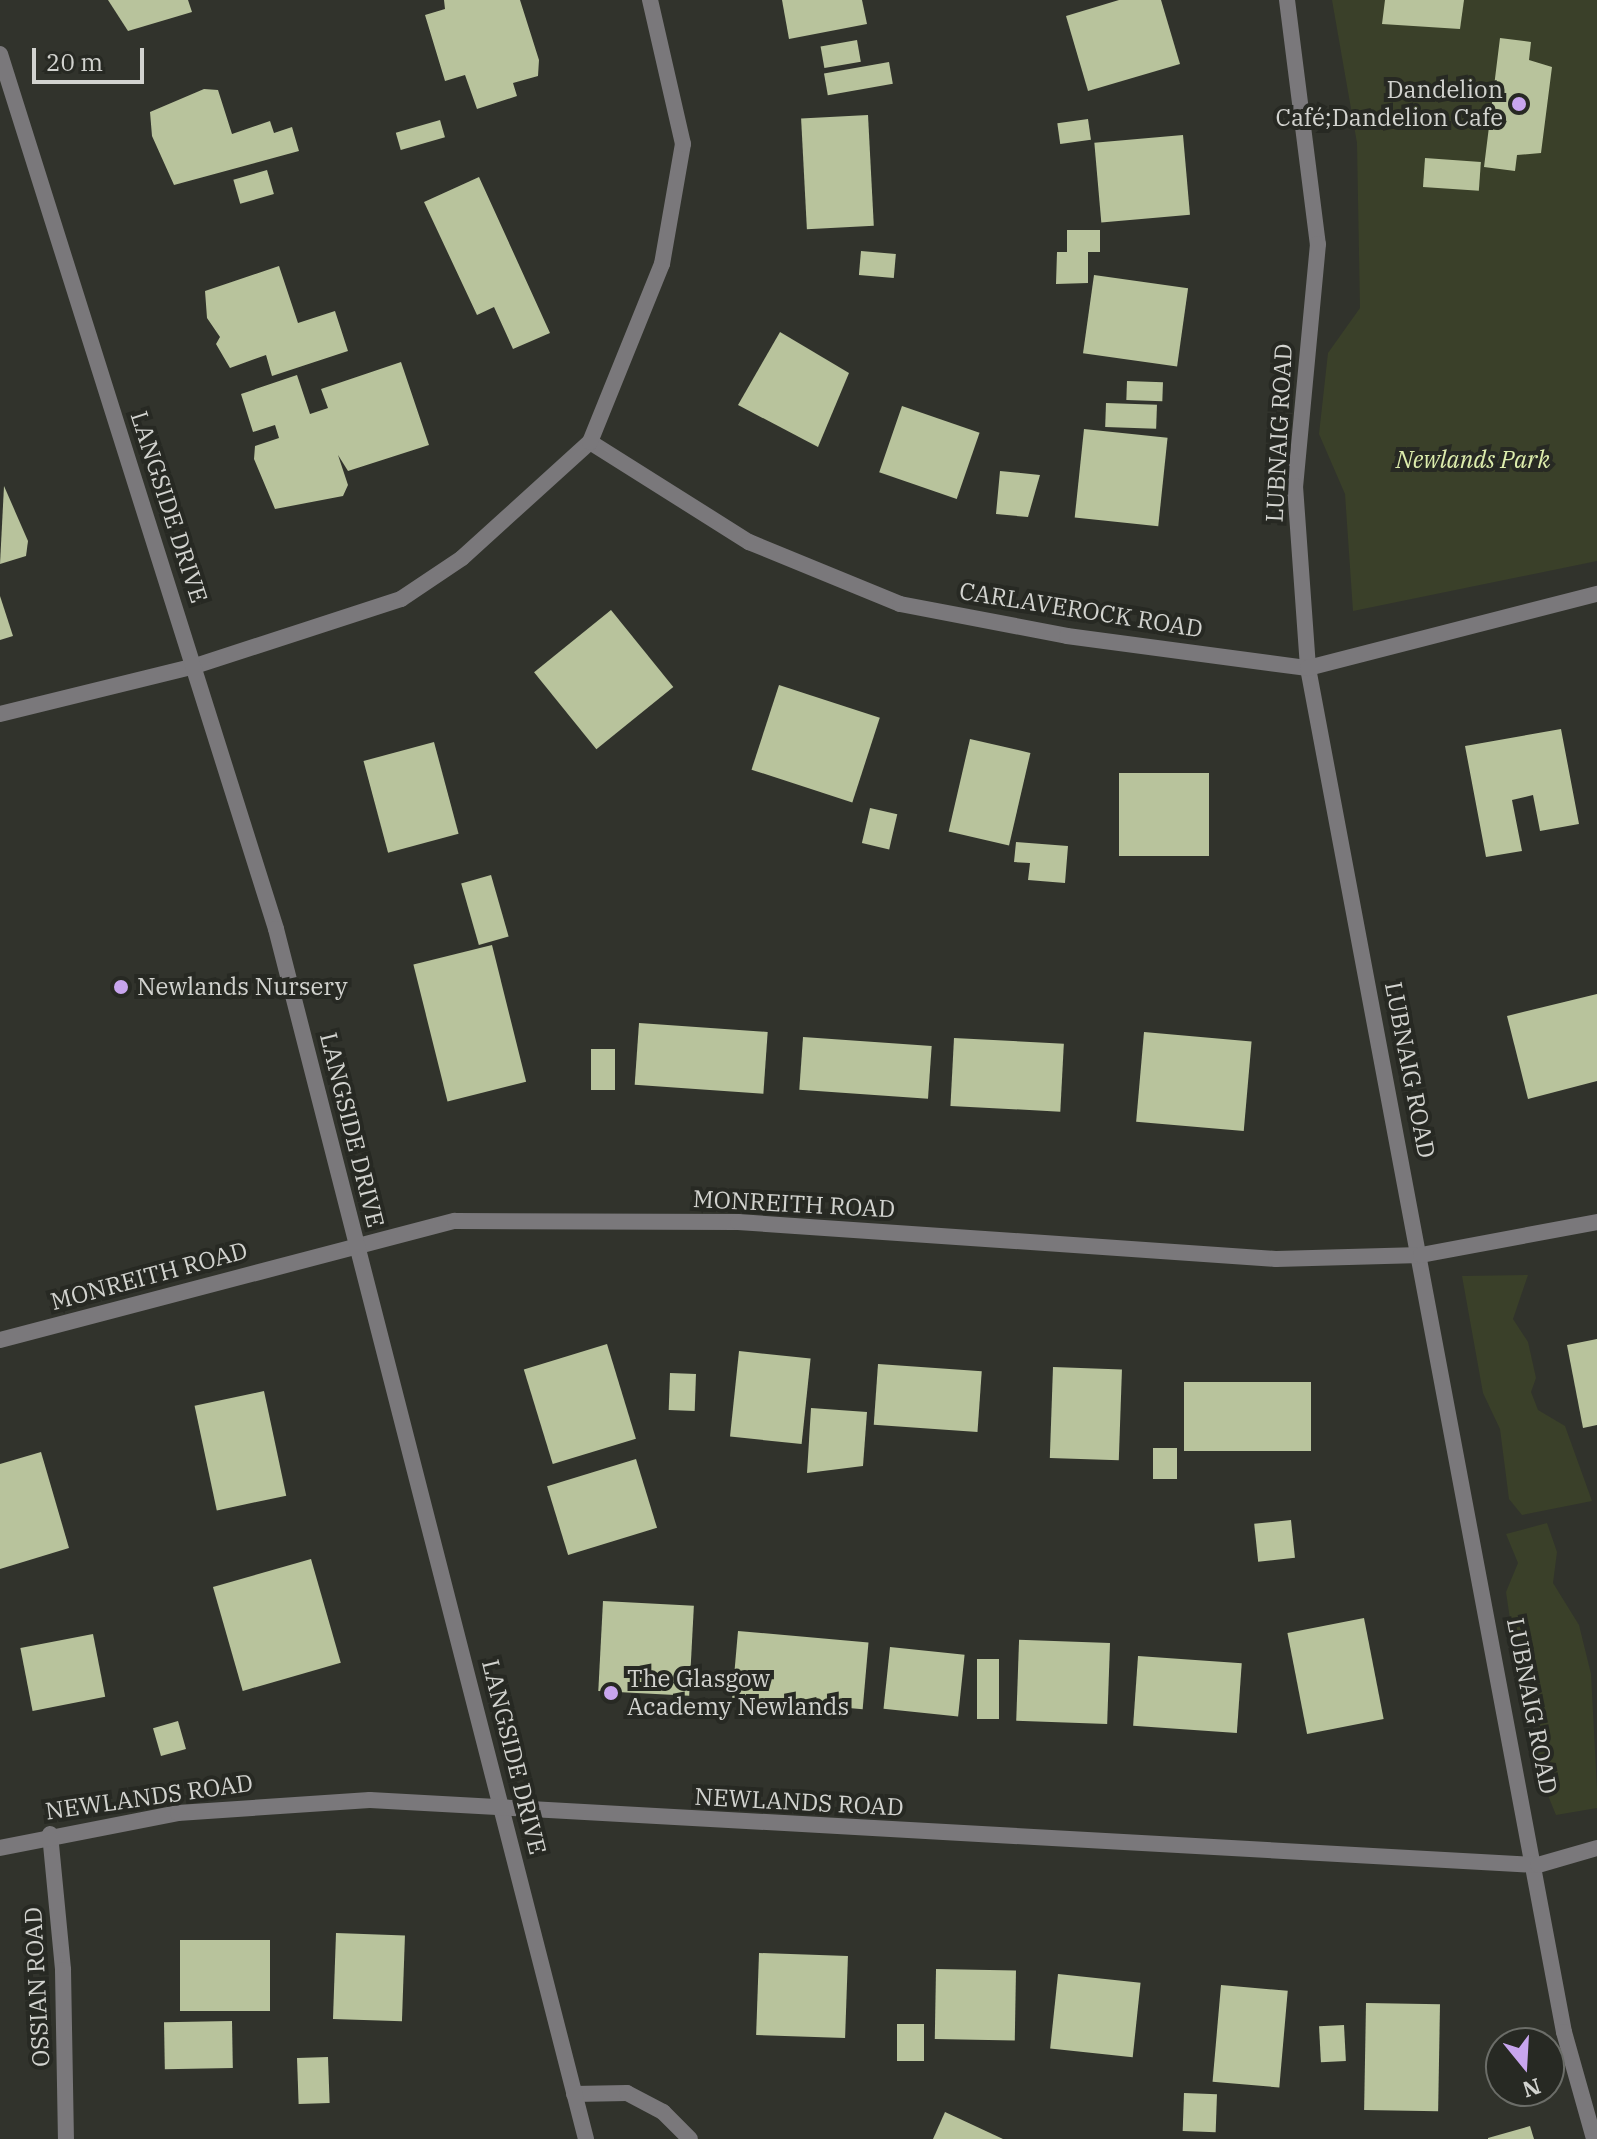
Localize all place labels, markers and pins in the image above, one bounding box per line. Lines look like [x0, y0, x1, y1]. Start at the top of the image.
place label: Dandelion Café;Dandelion Cafe [1276, 76, 1503, 132]
marker: Dandelion Café;Dandelion Cafe [1510, 95, 1528, 113]
place label: Newlands Nursery [137, 973, 347, 1001]
marker: Newlands Nursery [112, 978, 130, 996]
place label: The Glasgow Academy Newlands [627, 1665, 849, 1721]
marker: The Glasgow Academy Newlands [602, 1684, 620, 1702]

